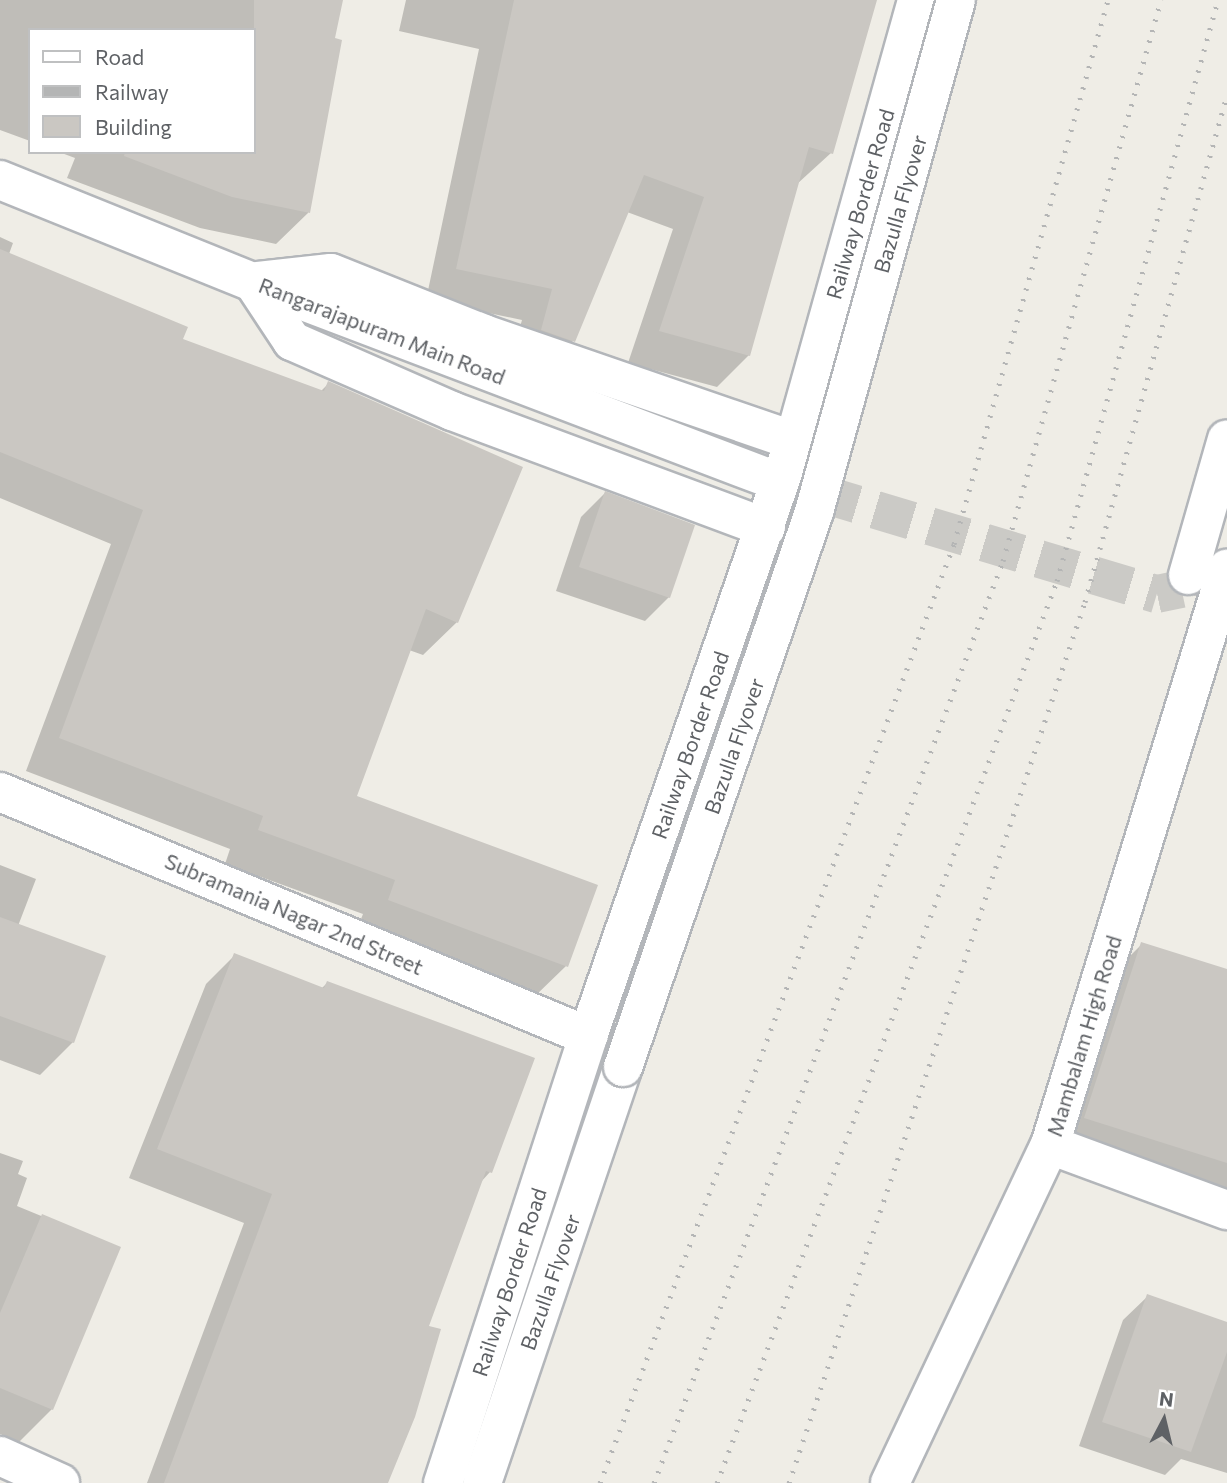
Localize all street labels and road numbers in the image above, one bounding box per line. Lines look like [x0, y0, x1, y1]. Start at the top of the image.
street label: Railway Border Road [821, 106, 899, 302]
street label: Bazulla Flyover [868, 132, 932, 276]
street label: Rangarajapuram Main Road [255, 272, 509, 390]
street label: Railway Border Road [646, 648, 734, 842]
street label: Bazulla Flyover [699, 675, 769, 817]
street label: Subramania Nagar 2nd Street [161, 848, 427, 980]
street label: Mambalam High Road [1041, 932, 1127, 1140]
street label: Railway Border Road [467, 1185, 551, 1379]
street label: Bazulla Flyover [515, 1211, 585, 1353]

